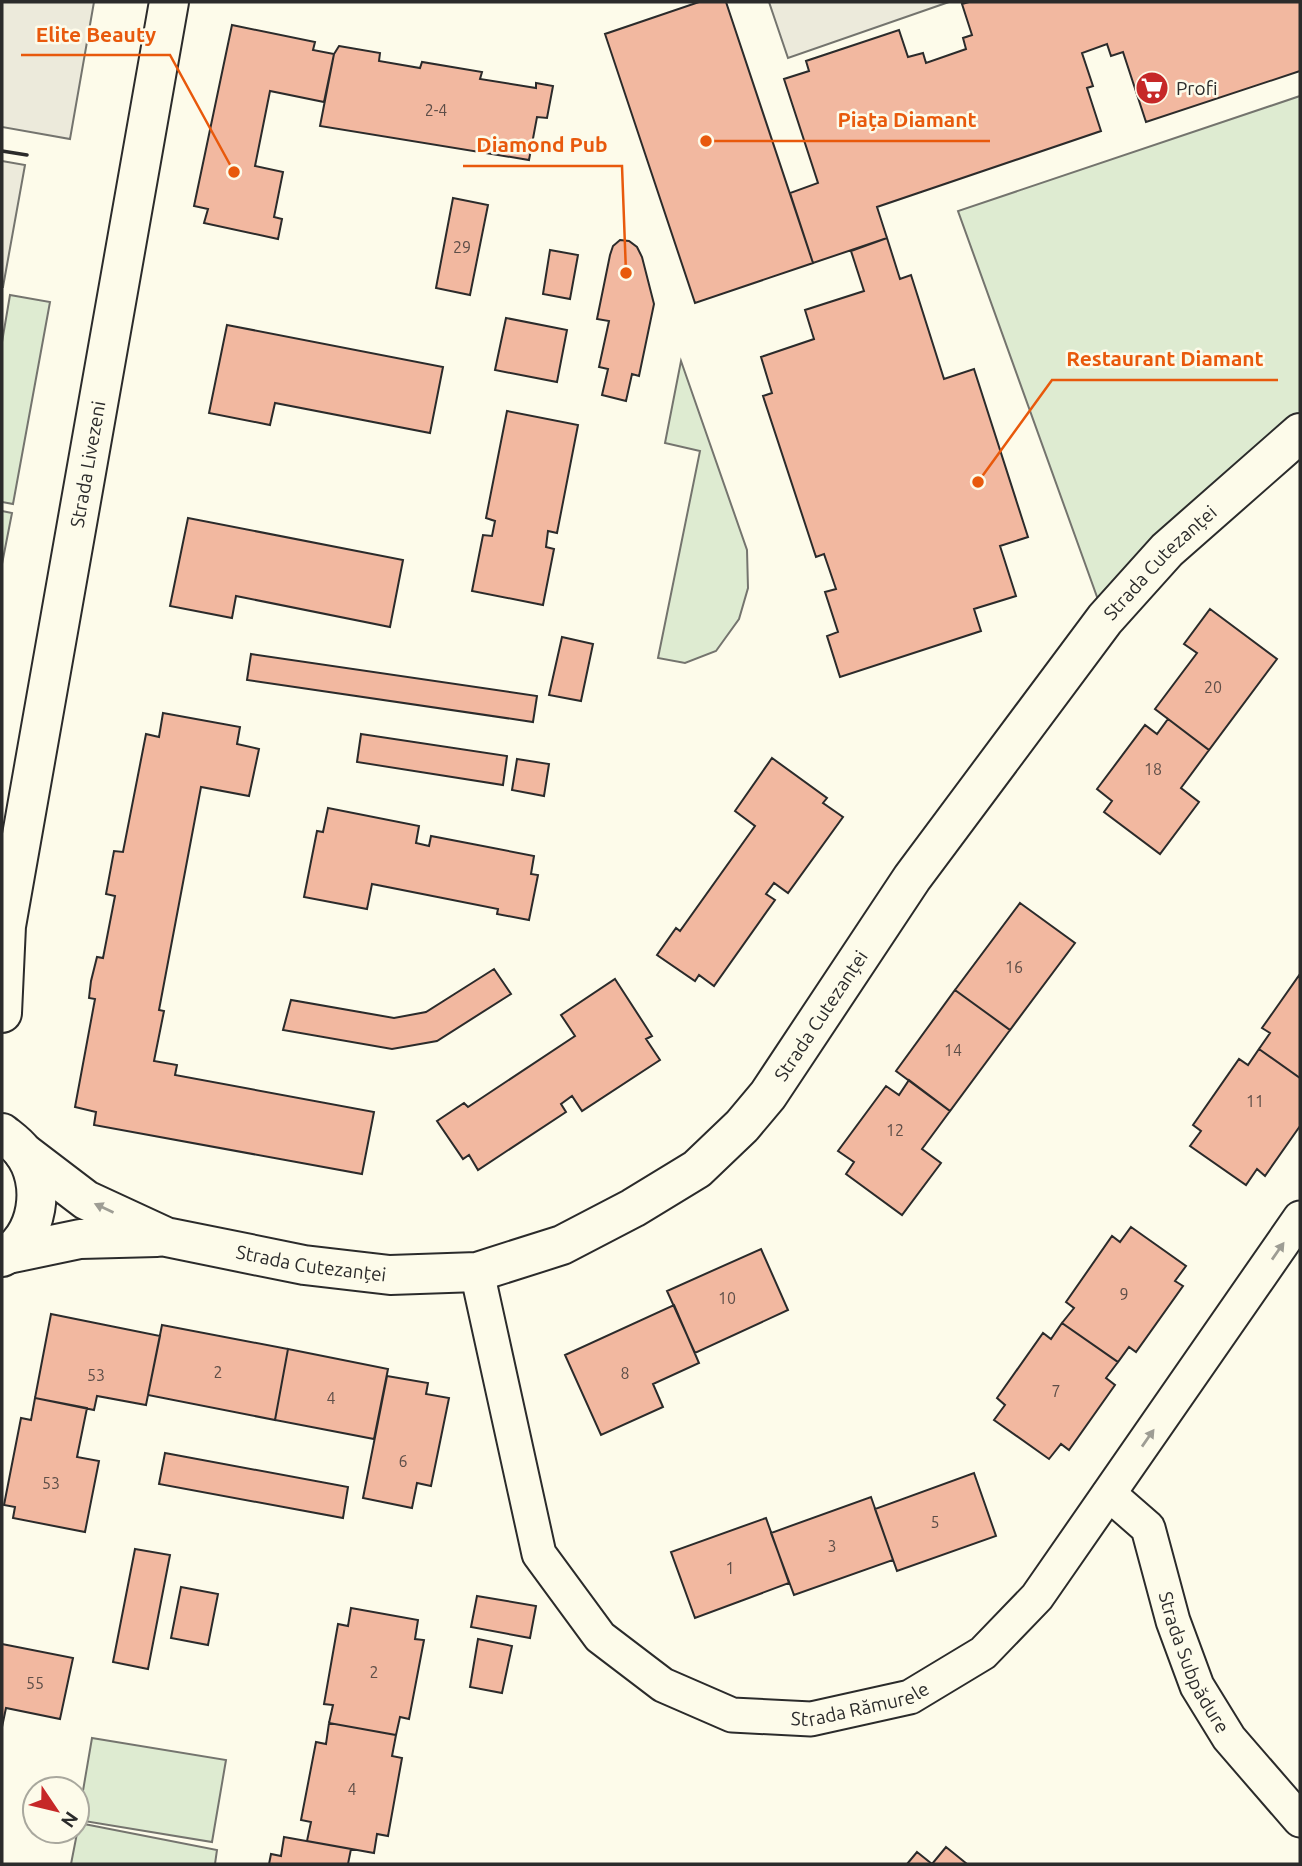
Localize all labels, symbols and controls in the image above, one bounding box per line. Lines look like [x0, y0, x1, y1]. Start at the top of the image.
callout: Elite Beauty [21, 13, 170, 55]
text: Elite Beauty [36, 22, 156, 46]
supermarket icon: Profi [1133, 69, 1171, 107]
place label: Profi [1176, 77, 1218, 99]
callout: Piața Diamant [823, 99, 990, 141]
house number: 2-4 [425, 101, 447, 119]
text: Piața Diamant [837, 107, 977, 131]
callout: Diamond Pub [463, 124, 622, 166]
text: Diamond Pub [476, 132, 608, 156]
house number: 29 [453, 238, 471, 256]
callout: Restaurant Diamant [1052, 338, 1278, 380]
text: Restaurant Diamant [1066, 346, 1264, 370]
street label: Strada Livezeni [65, 399, 109, 529]
street label: Strada Cutezanței [1099, 501, 1221, 624]
house number: 20 [1204, 678, 1222, 696]
house number: 18 [1144, 760, 1162, 778]
street label: Strada Cutezanței [770, 946, 872, 1085]
house number: 16 [1005, 958, 1023, 976]
house number: 14 [944, 1041, 962, 1059]
house number: 11 [1246, 1092, 1264, 1110]
house number: 12 [886, 1121, 904, 1139]
one-way arrow [94, 1202, 114, 1214]
street label: Strada Cutezanței [234, 1240, 387, 1285]
one-way arrow [1271, 1242, 1285, 1260]
house number: 9 [1119, 1285, 1129, 1303]
house number: 10 [718, 1289, 736, 1307]
house number: 2 [213, 1363, 223, 1381]
house number: 8 [620, 1364, 630, 1382]
house number: 53 [87, 1366, 105, 1384]
house number: 7 [1051, 1382, 1061, 1400]
house number: 4 [326, 1389, 336, 1407]
one-way arrow [1141, 1429, 1155, 1447]
house number: 6 [398, 1452, 408, 1470]
house number: 53 [42, 1474, 60, 1492]
house number: 5 [930, 1513, 940, 1531]
house number: 3 [827, 1537, 837, 1555]
house number: 1 [725, 1559, 735, 1577]
street label: Strada Subpădure [1155, 1589, 1234, 1737]
house number: 2 [369, 1663, 379, 1681]
house number: 55 [26, 1674, 44, 1692]
street label: Strada Rămurele [790, 1677, 933, 1730]
north arrow [21, 1775, 91, 1845]
house number: 4 [347, 1780, 357, 1798]
text: N [57, 1808, 83, 1832]

